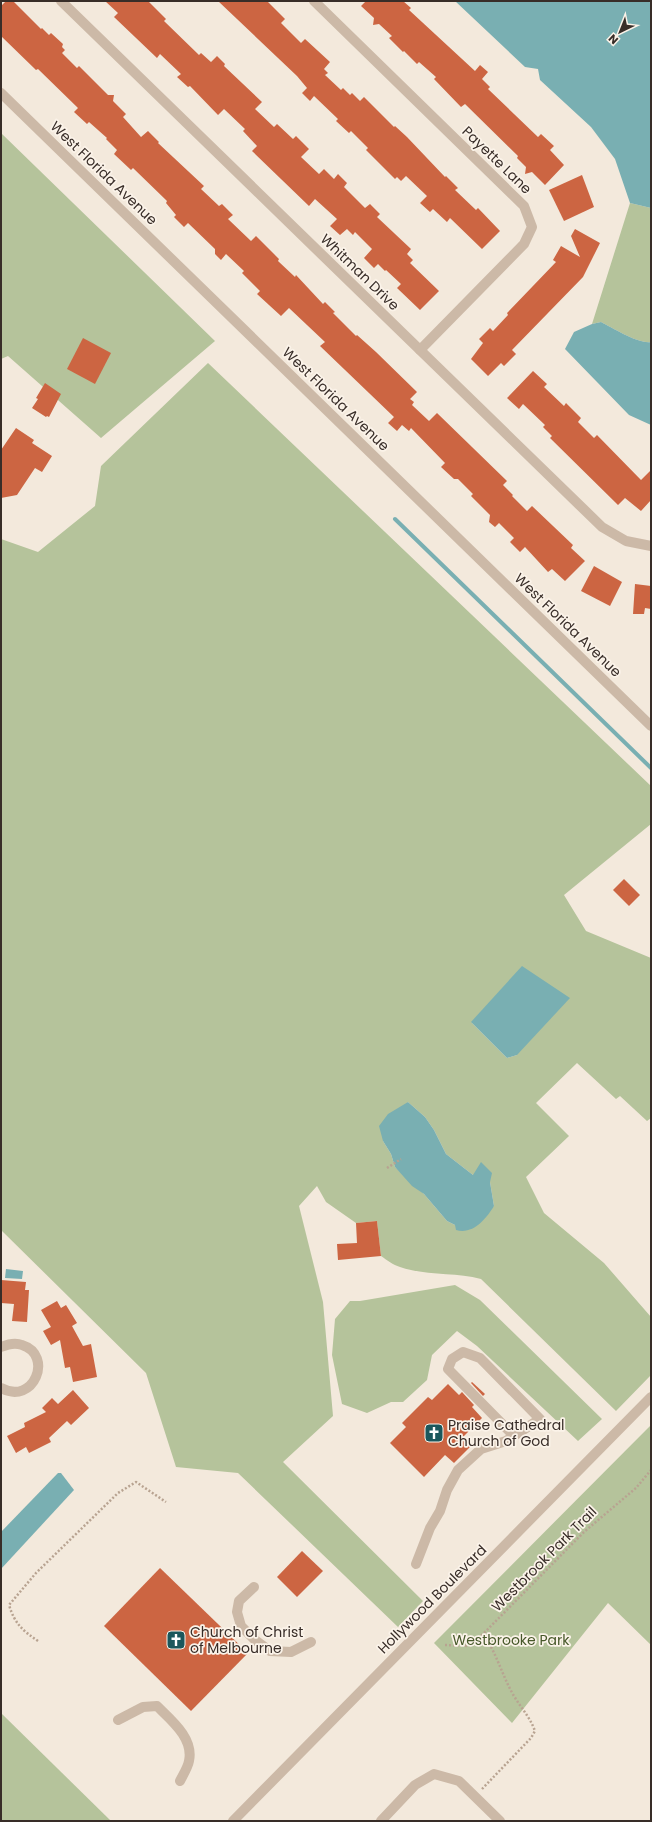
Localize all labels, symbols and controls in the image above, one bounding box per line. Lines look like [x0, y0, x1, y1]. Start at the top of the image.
north arrow [600, 12, 640, 52]
text: N [605, 31, 622, 48]
street label: West Florida Avenue [46, 117, 162, 230]
street label: Payette Lane [458, 122, 537, 199]
street label: Whitman Drive [316, 229, 404, 315]
street label: West Florida Avenue [278, 343, 394, 456]
street label: West Florida Avenue [510, 569, 626, 682]
place label: Praise Cathedral Church of God [448, 1415, 565, 1451]
church icon: Praise Cathedral Church of God [423, 1422, 445, 1444]
street label: Westbrook Park Trail [487, 1502, 601, 1616]
street label: Hollywood Boulevard [373, 1540, 491, 1658]
place label: Church of Christ of Melbourne [190, 1622, 303, 1658]
church icon: Church of Christ of Melbourne [165, 1629, 187, 1651]
park label: Westbrooke Park [453, 1630, 570, 1650]

